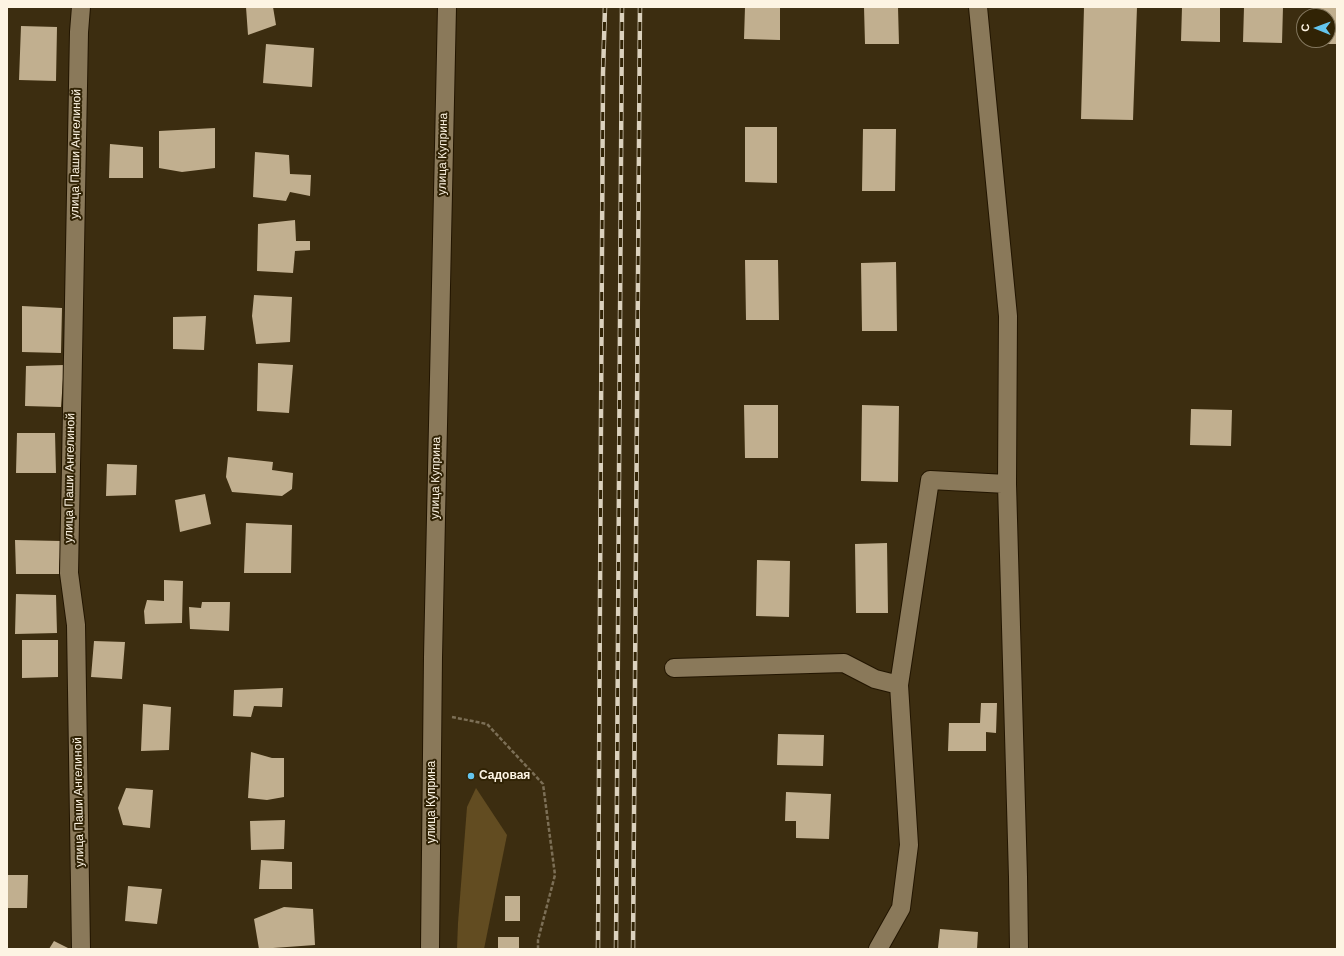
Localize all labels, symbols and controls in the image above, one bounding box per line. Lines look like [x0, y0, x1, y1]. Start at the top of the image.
north arrow [1296, 8, 1336, 48]
text: С [1299, 24, 1311, 32]
street label: улица Паши Ангелиной [68, 89, 84, 219]
street label: улица Куприна [435, 113, 451, 195]
street label: улица Паши Ангелиной [62, 413, 78, 543]
street label: улица Куприна [428, 437, 444, 519]
street label: улица Паши Ангелиной [71, 737, 87, 867]
street label: улица Куприна [425, 761, 439, 843]
place label: Садовая [479, 769, 530, 783]
marker: Садовая [466, 771, 476, 781]

